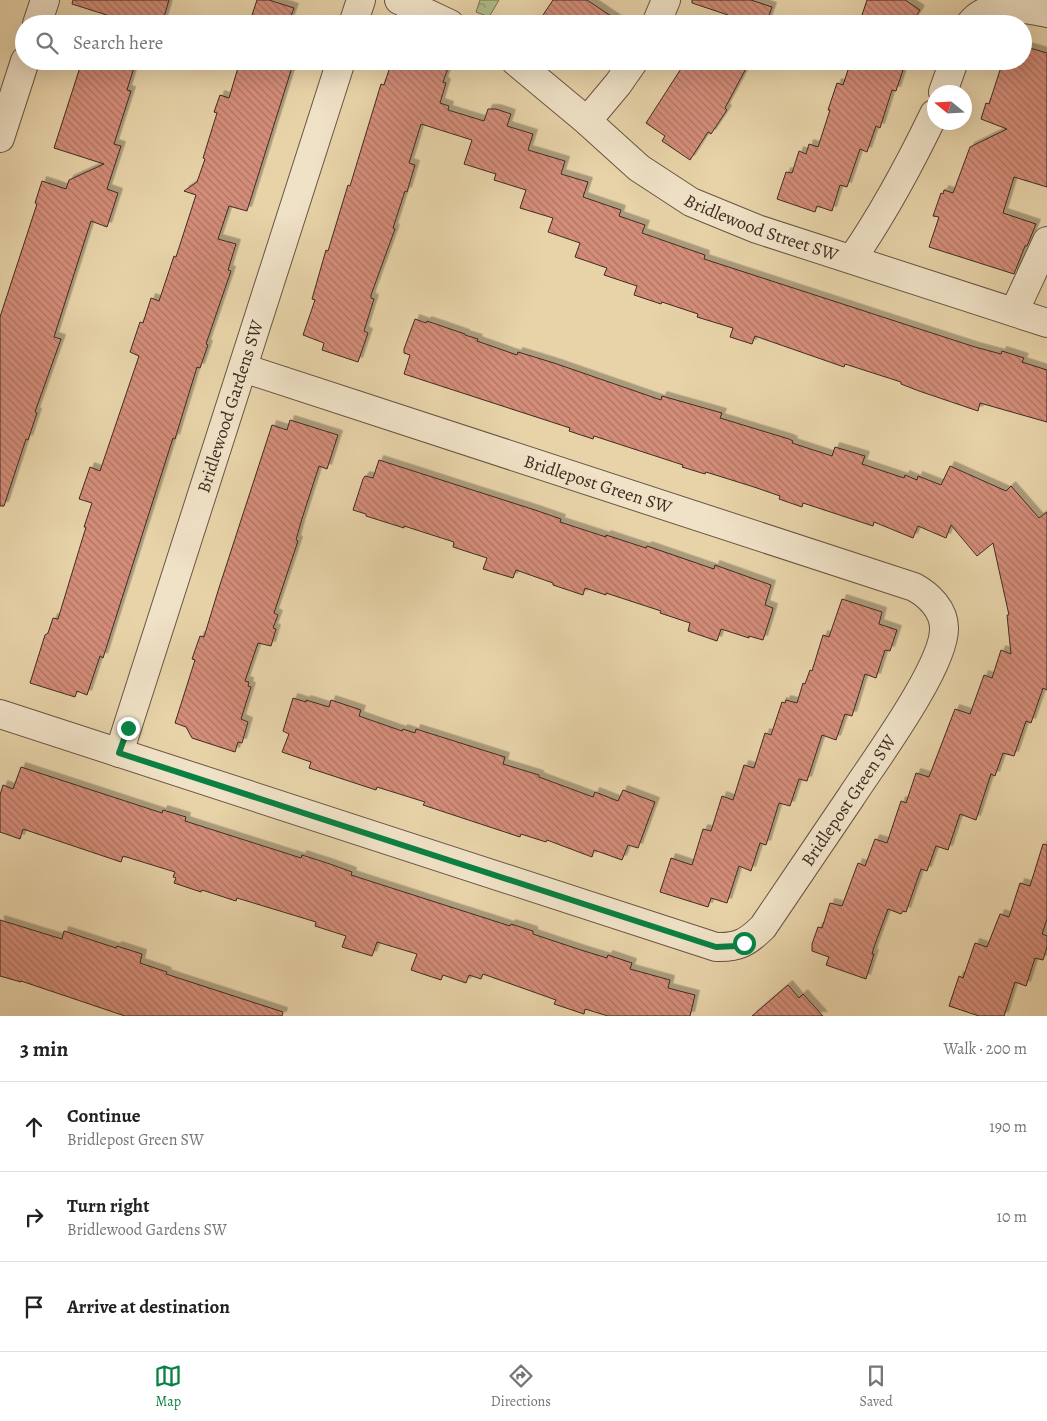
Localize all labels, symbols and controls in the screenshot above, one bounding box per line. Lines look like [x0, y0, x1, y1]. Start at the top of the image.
search box [15, 15, 1032, 70]
icon: search [33, 29, 61, 57]
text: Search here [73, 30, 163, 56]
north arrow [927, 85, 972, 130]
street label: Bridlewood Street SW [679, 189, 842, 267]
street label: Bridlewood Gardens SW [191, 317, 269, 496]
street label: Bridlepost Green SW [521, 449, 675, 519]
route end [117, 717, 140, 740]
street label: Bridlepost Green SW [796, 730, 902, 871]
route start [733, 932, 756, 955]
text: 3 min [20, 1035, 68, 1063]
text: Walk · 200 m [943, 1038, 1027, 1060]
text: Continue [67, 1103, 141, 1129]
icon: ahead [20, 1113, 48, 1141]
text: 190 m [989, 1116, 1027, 1138]
text: Bridlepost Green SW [67, 1129, 204, 1151]
text: Turn right [67, 1193, 149, 1219]
icon: right [20, 1203, 48, 1231]
text: 10 m [997, 1206, 1027, 1228]
text: Bridlewood Gardens SW [67, 1219, 227, 1241]
icon: arrive [20, 1293, 48, 1321]
text: Arrive at destination [67, 1294, 230, 1320]
tab: Map [154, 1362, 182, 1411]
tab: Directions [491, 1362, 551, 1411]
tab: Saved [860, 1362, 893, 1411]

